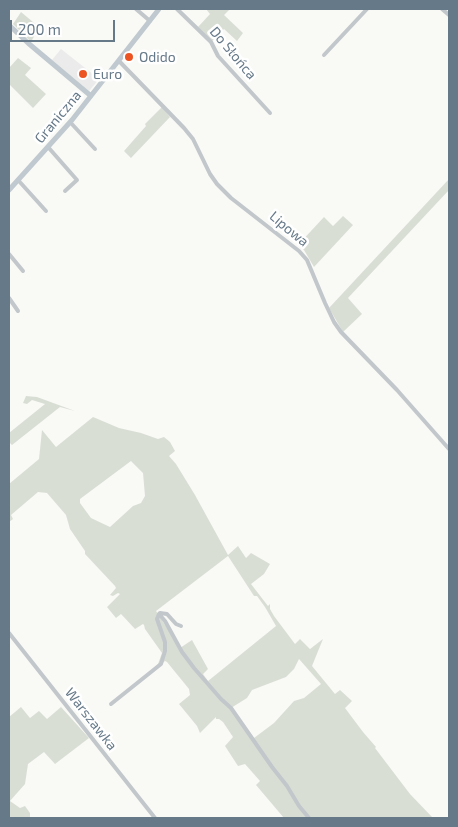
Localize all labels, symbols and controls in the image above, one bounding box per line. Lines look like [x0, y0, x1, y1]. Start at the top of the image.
scale bar [12, 10, 118, 42]
text: 200 m [18, 20, 61, 38]
street label: Do Słońca [206, 23, 260, 83]
place label: Odido [139, 49, 176, 65]
marker: Odido [123, 51, 135, 63]
place label: Euro [93, 66, 122, 82]
marker: Euro [77, 68, 89, 80]
street label: Graniczna [31, 87, 85, 147]
street label: Lipowa [266, 208, 312, 250]
street label: Warszawka [61, 684, 121, 754]

